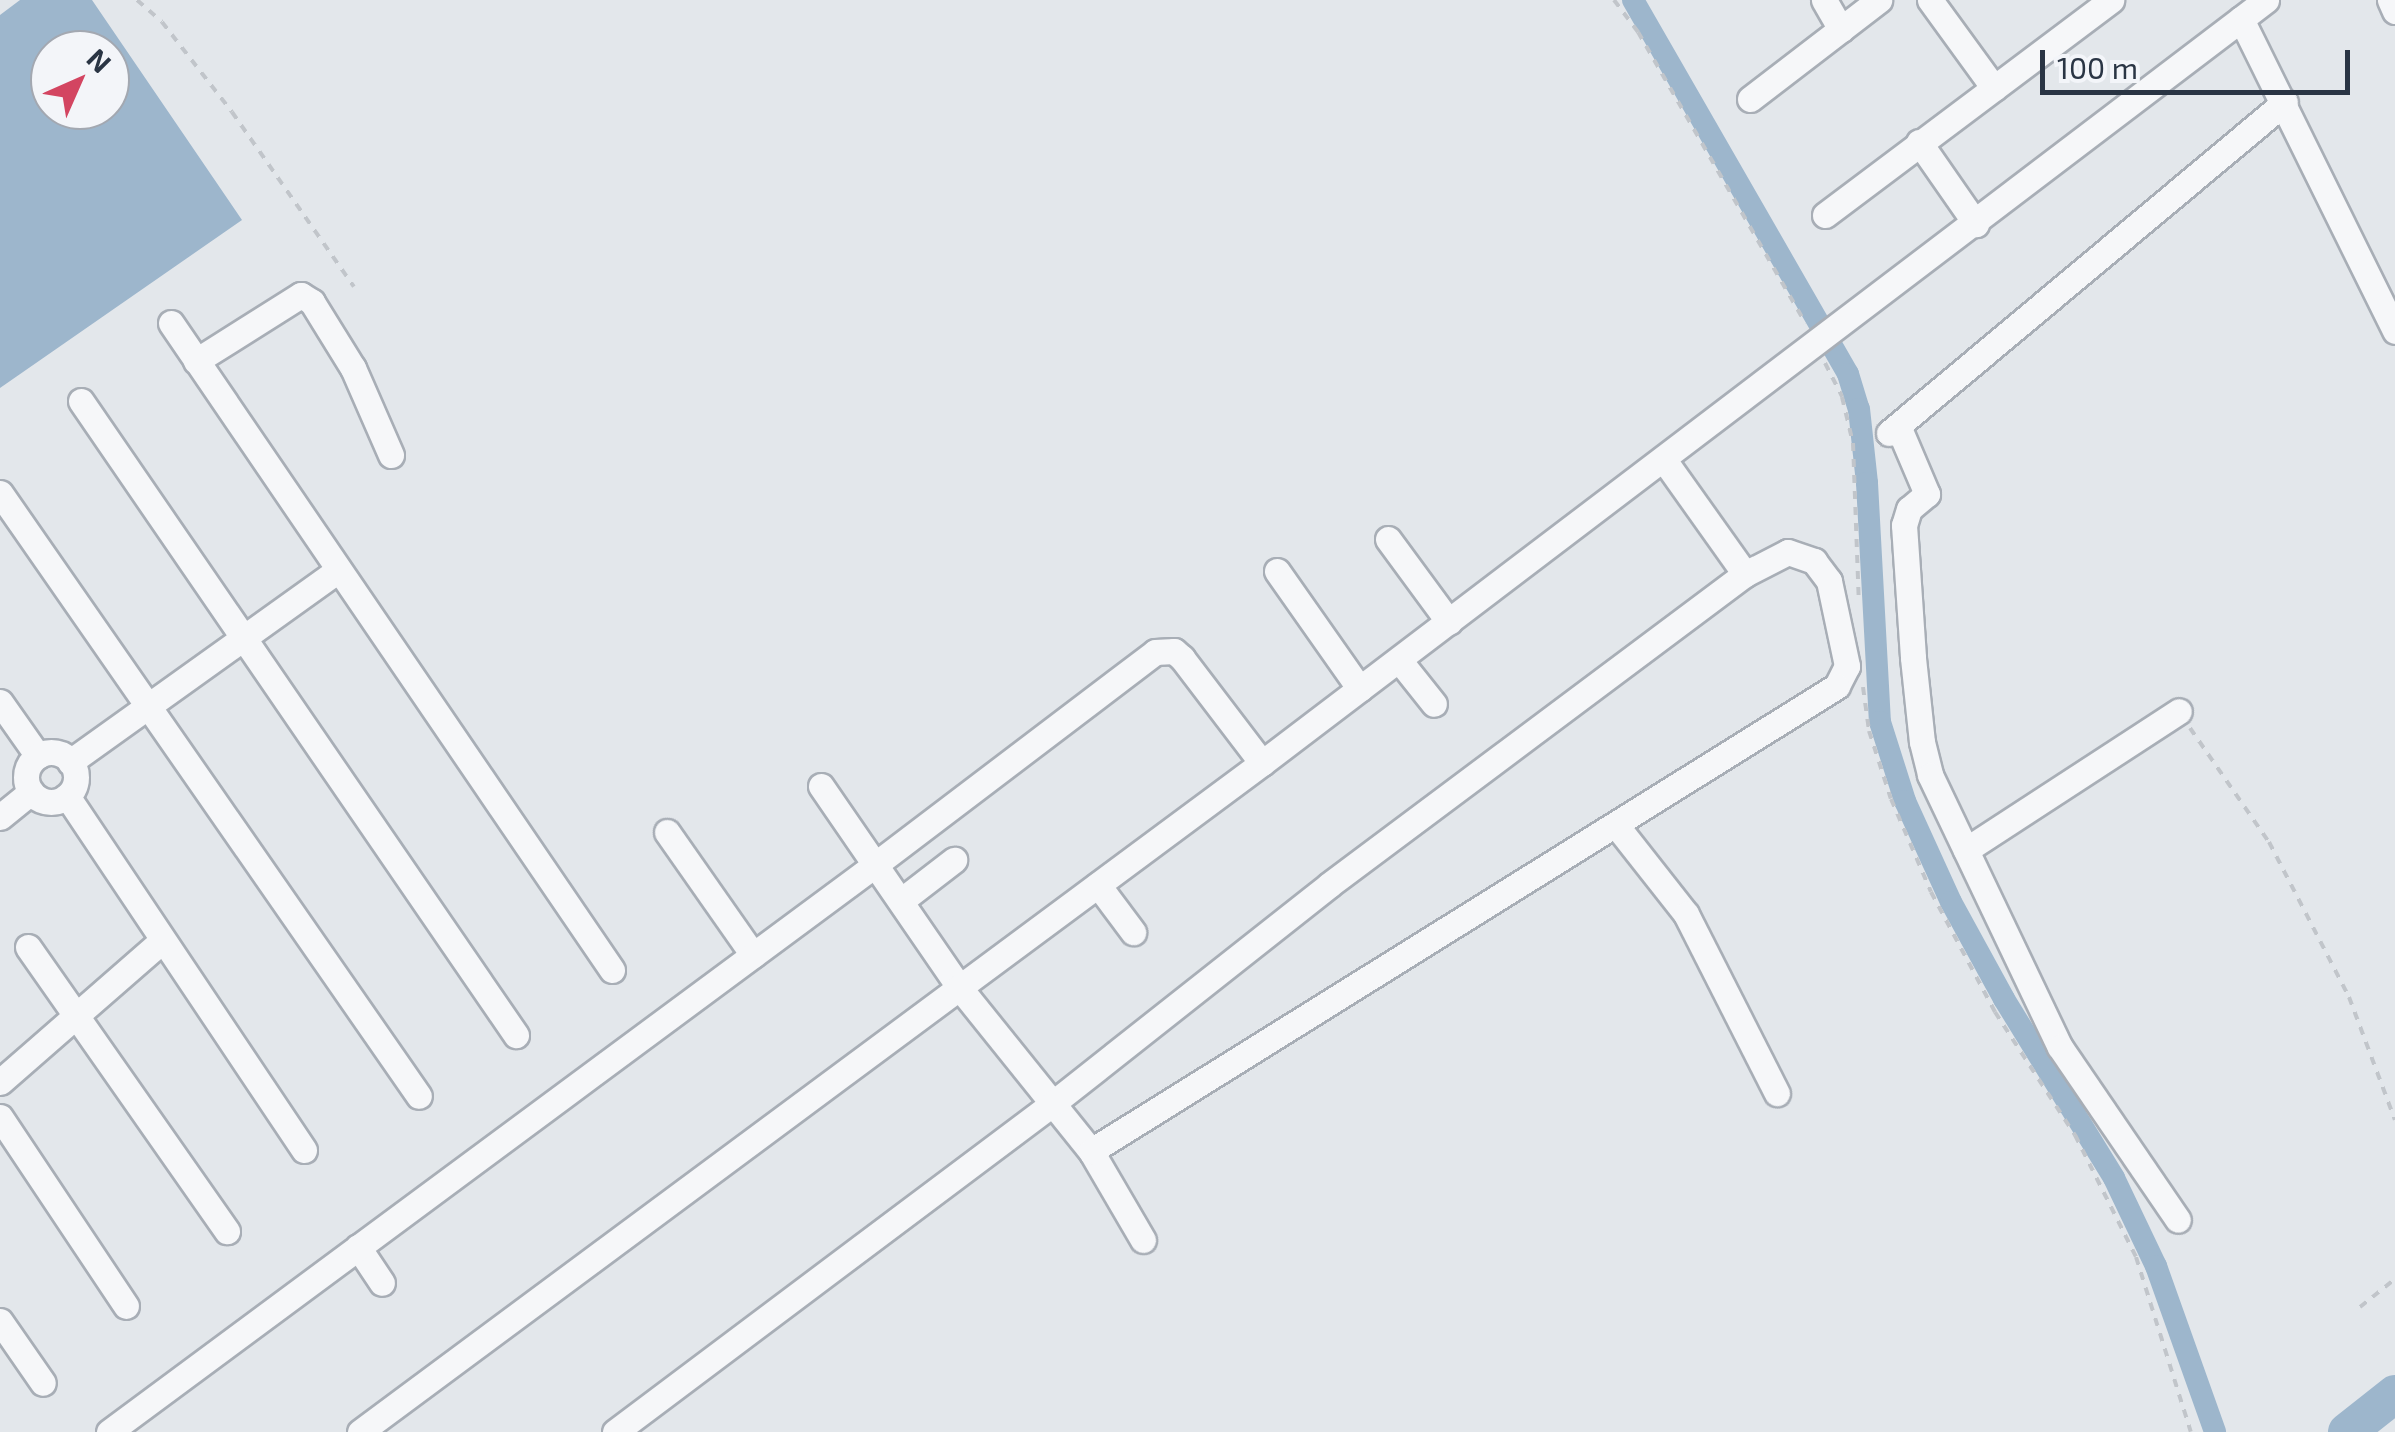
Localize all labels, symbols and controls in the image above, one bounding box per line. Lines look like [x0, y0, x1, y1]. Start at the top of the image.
north arrow [30, 30, 130, 130]
scale bar [2045, 30, 2355, 92]
text: N [81, 41, 119, 79]
text: 100 m [2057, 49, 2138, 85]

